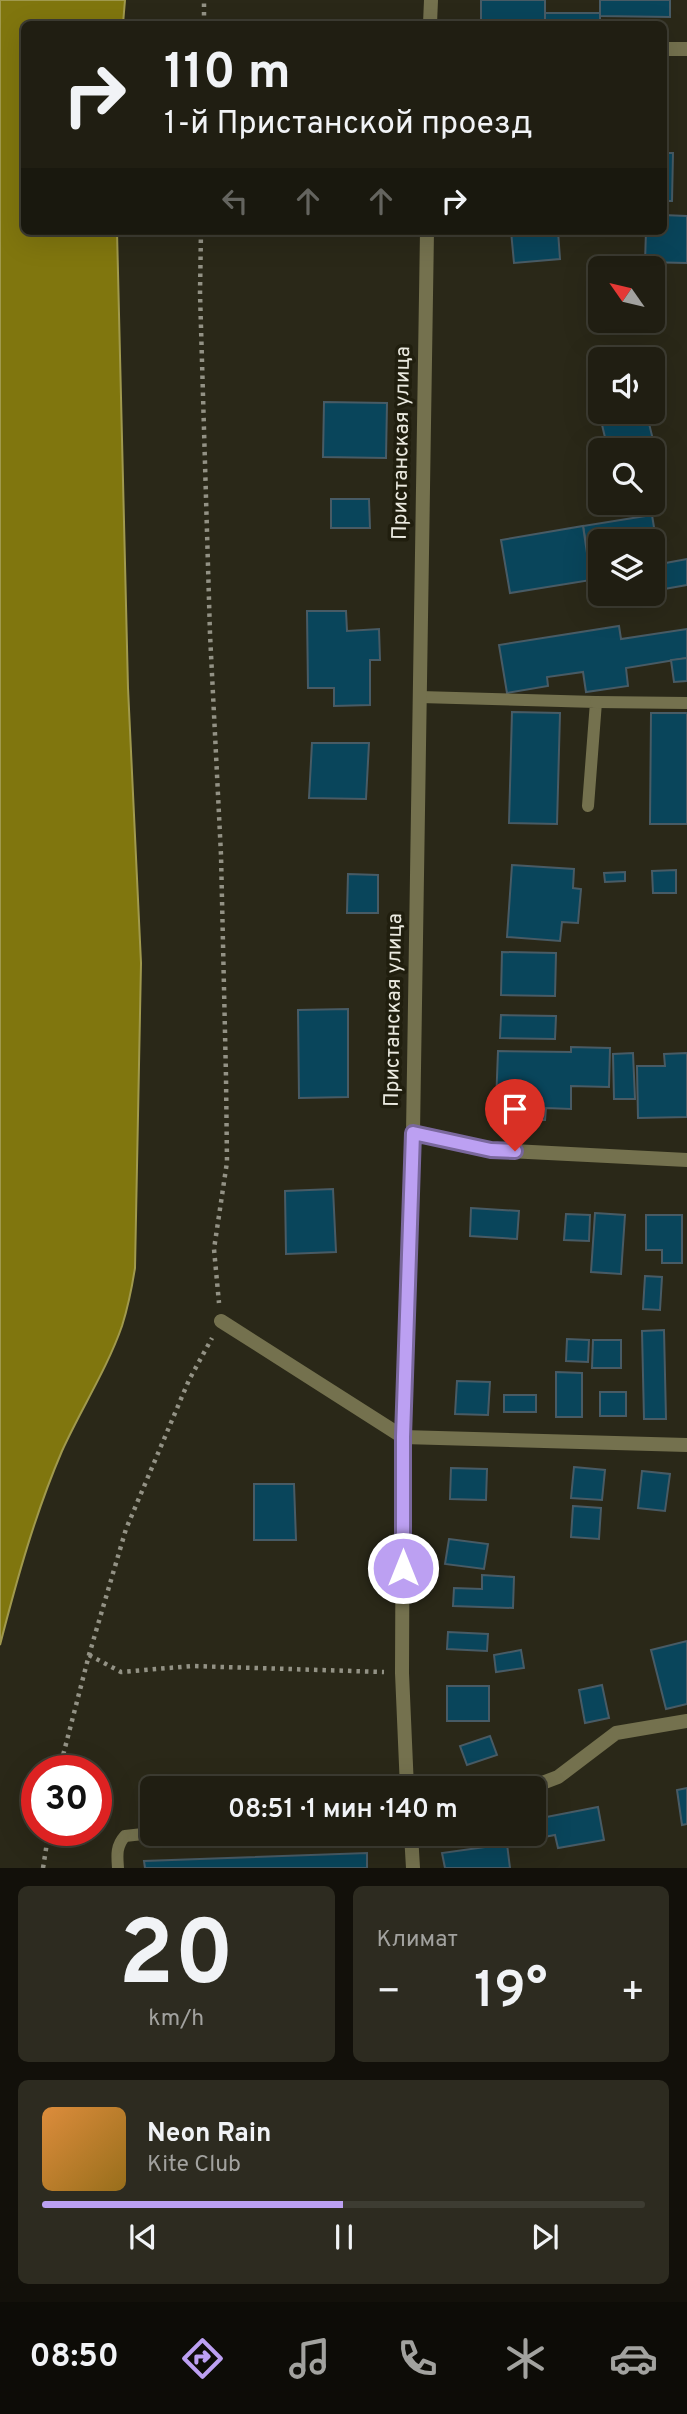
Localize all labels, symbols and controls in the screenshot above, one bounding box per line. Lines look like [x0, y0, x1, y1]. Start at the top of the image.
text: 110 m [164, 44, 291, 106]
icon: right [49, 49, 140, 140]
text: 1-й Пристанской проезд [164, 105, 532, 145]
icon: left [216, 182, 254, 220]
icon: ahead [289, 182, 327, 220]
icon: ahead [362, 182, 400, 220]
icon: right [435, 182, 473, 220]
north arrow [588, 256, 665, 332]
map controls [588, 256, 665, 606]
street label: Пристанская улица [387, 346, 417, 540]
button: sound [588, 347, 665, 424]
button: search [588, 438, 665, 515]
button: layers [588, 529, 665, 606]
street label: Пристанская улица [379, 913, 409, 1107]
pin [485, 1079, 545, 1151]
icon: arrive [496, 1090, 534, 1128]
position arrow [366, 1531, 440, 1605]
speed limit sign: 30 [21, 1755, 112, 1846]
text: 08:51 · 1 мин · 140 m [228, 1794, 458, 1827]
text: 20 [119, 1902, 234, 2017]
text: Климат [377, 1926, 458, 1955]
text: 19° [474, 1960, 548, 2026]
text: − [377, 1969, 401, 2018]
text: + [620, 1969, 645, 2018]
text: km/h [148, 2005, 204, 2034]
text: Neon Rain [147, 2118, 272, 2151]
text: Kite Club [147, 2151, 241, 2180]
icon: previous [124, 2218, 162, 2256]
icon: pause [325, 2218, 363, 2256]
icon: next [526, 2218, 564, 2256]
icon: directions [178, 2334, 227, 2383]
icon: music [285, 2334, 334, 2383]
icon: phone [393, 2334, 442, 2383]
icon: climate [501, 2334, 550, 2383]
icon: car [609, 2334, 658, 2383]
text: 08:50 [29, 2338, 119, 2378]

